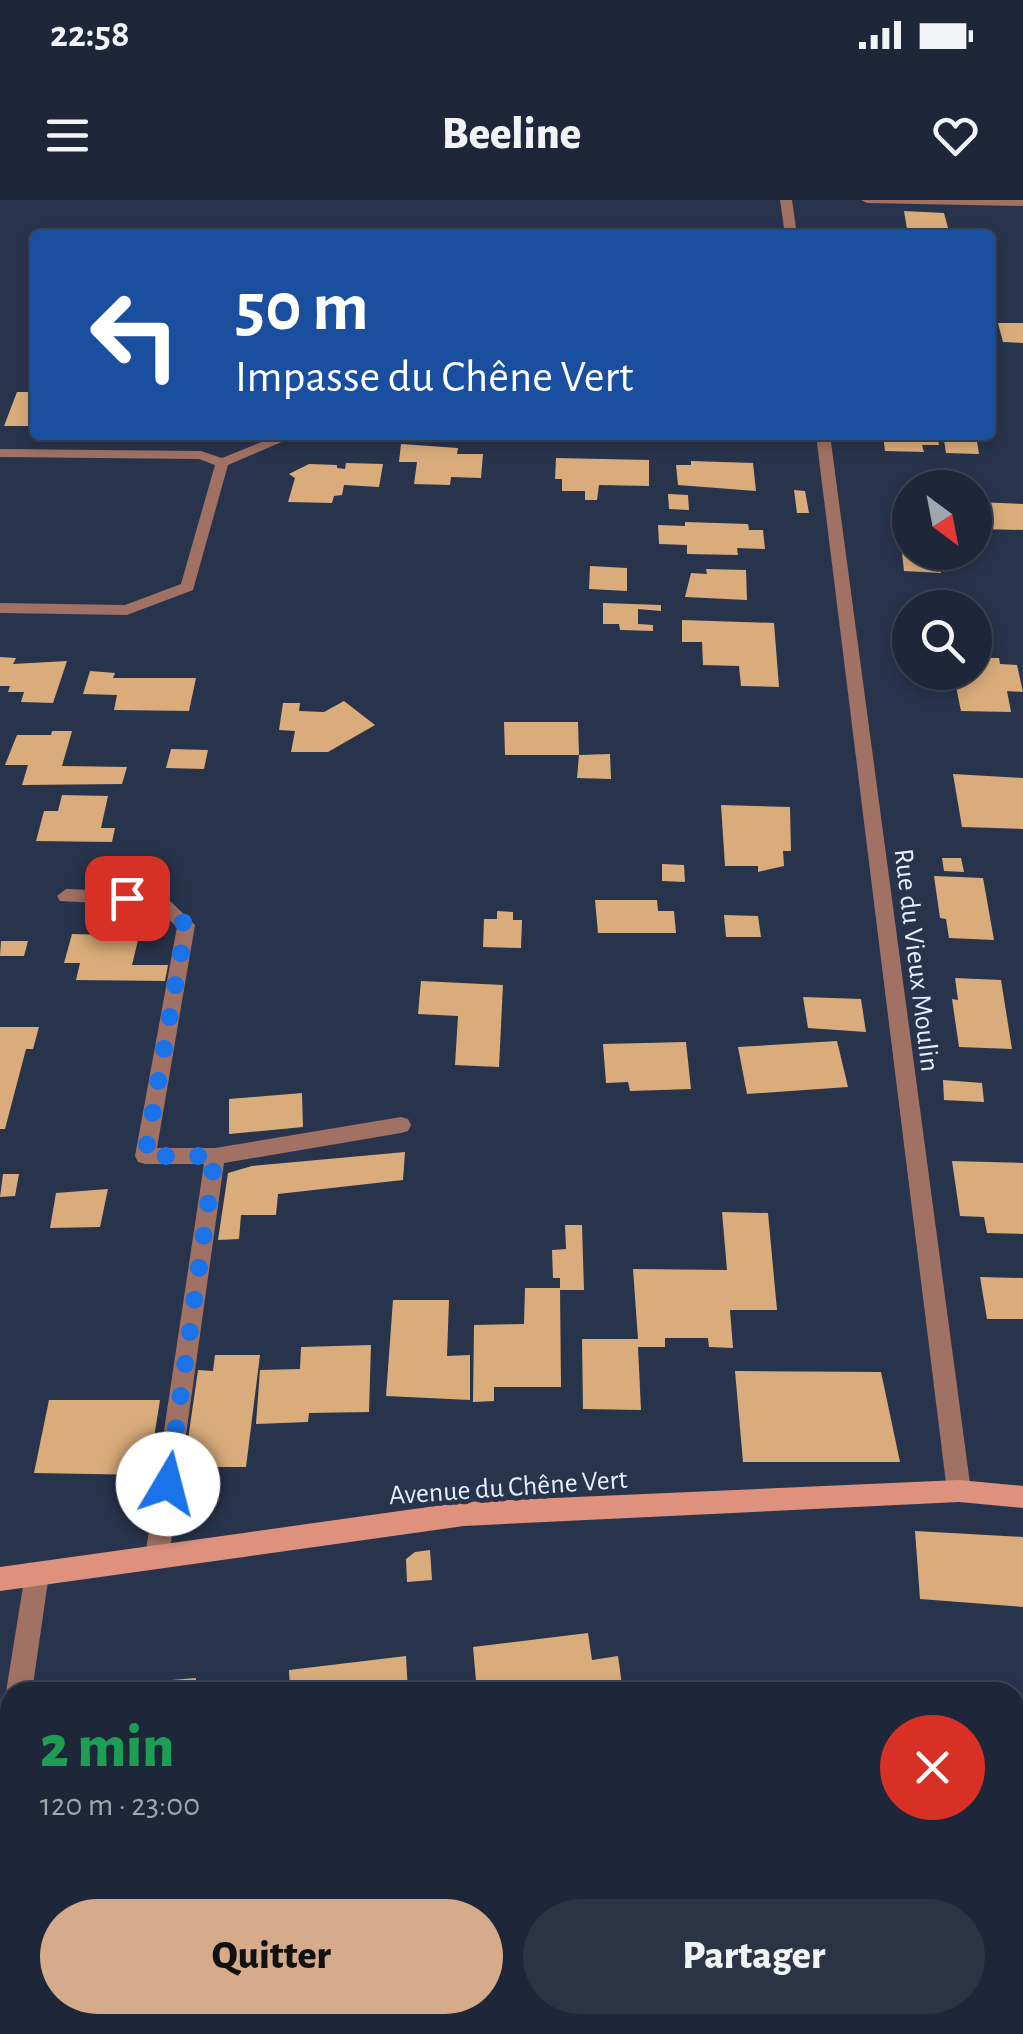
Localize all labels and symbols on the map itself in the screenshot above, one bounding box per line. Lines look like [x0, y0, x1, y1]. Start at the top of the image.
north arrow [892, 470, 992, 570]
street label: Rue du Vieux Moulin [888, 847, 944, 1073]
pin [85, 856, 170, 941]
position arrow [116, 1432, 220, 1536]
street label: Avenue du Chêne Vert [388, 1466, 628, 1510]

